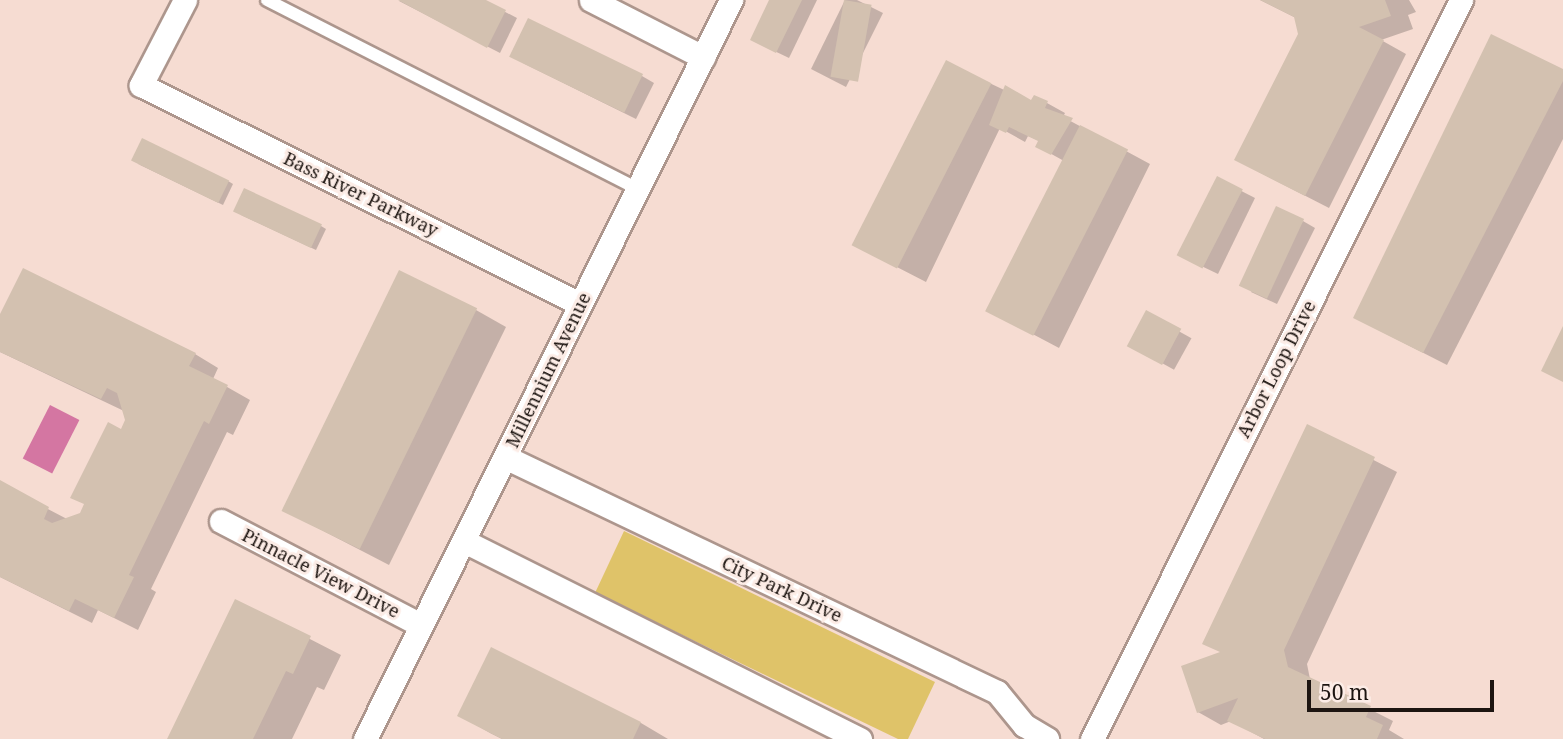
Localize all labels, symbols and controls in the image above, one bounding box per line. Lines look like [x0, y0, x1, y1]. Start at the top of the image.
street label: Bass River Parkway [280, 147, 442, 241]
street label: Millennium Avenue [501, 289, 595, 451]
street label: Arbor Loop Drive [1232, 297, 1320, 441]
street label: Pinnacle View Drive [239, 524, 403, 622]
street label: City Park Drive [718, 552, 846, 626]
scale bar [1311, 666, 1498, 710]
text: 50 m [1320, 678, 1369, 706]

